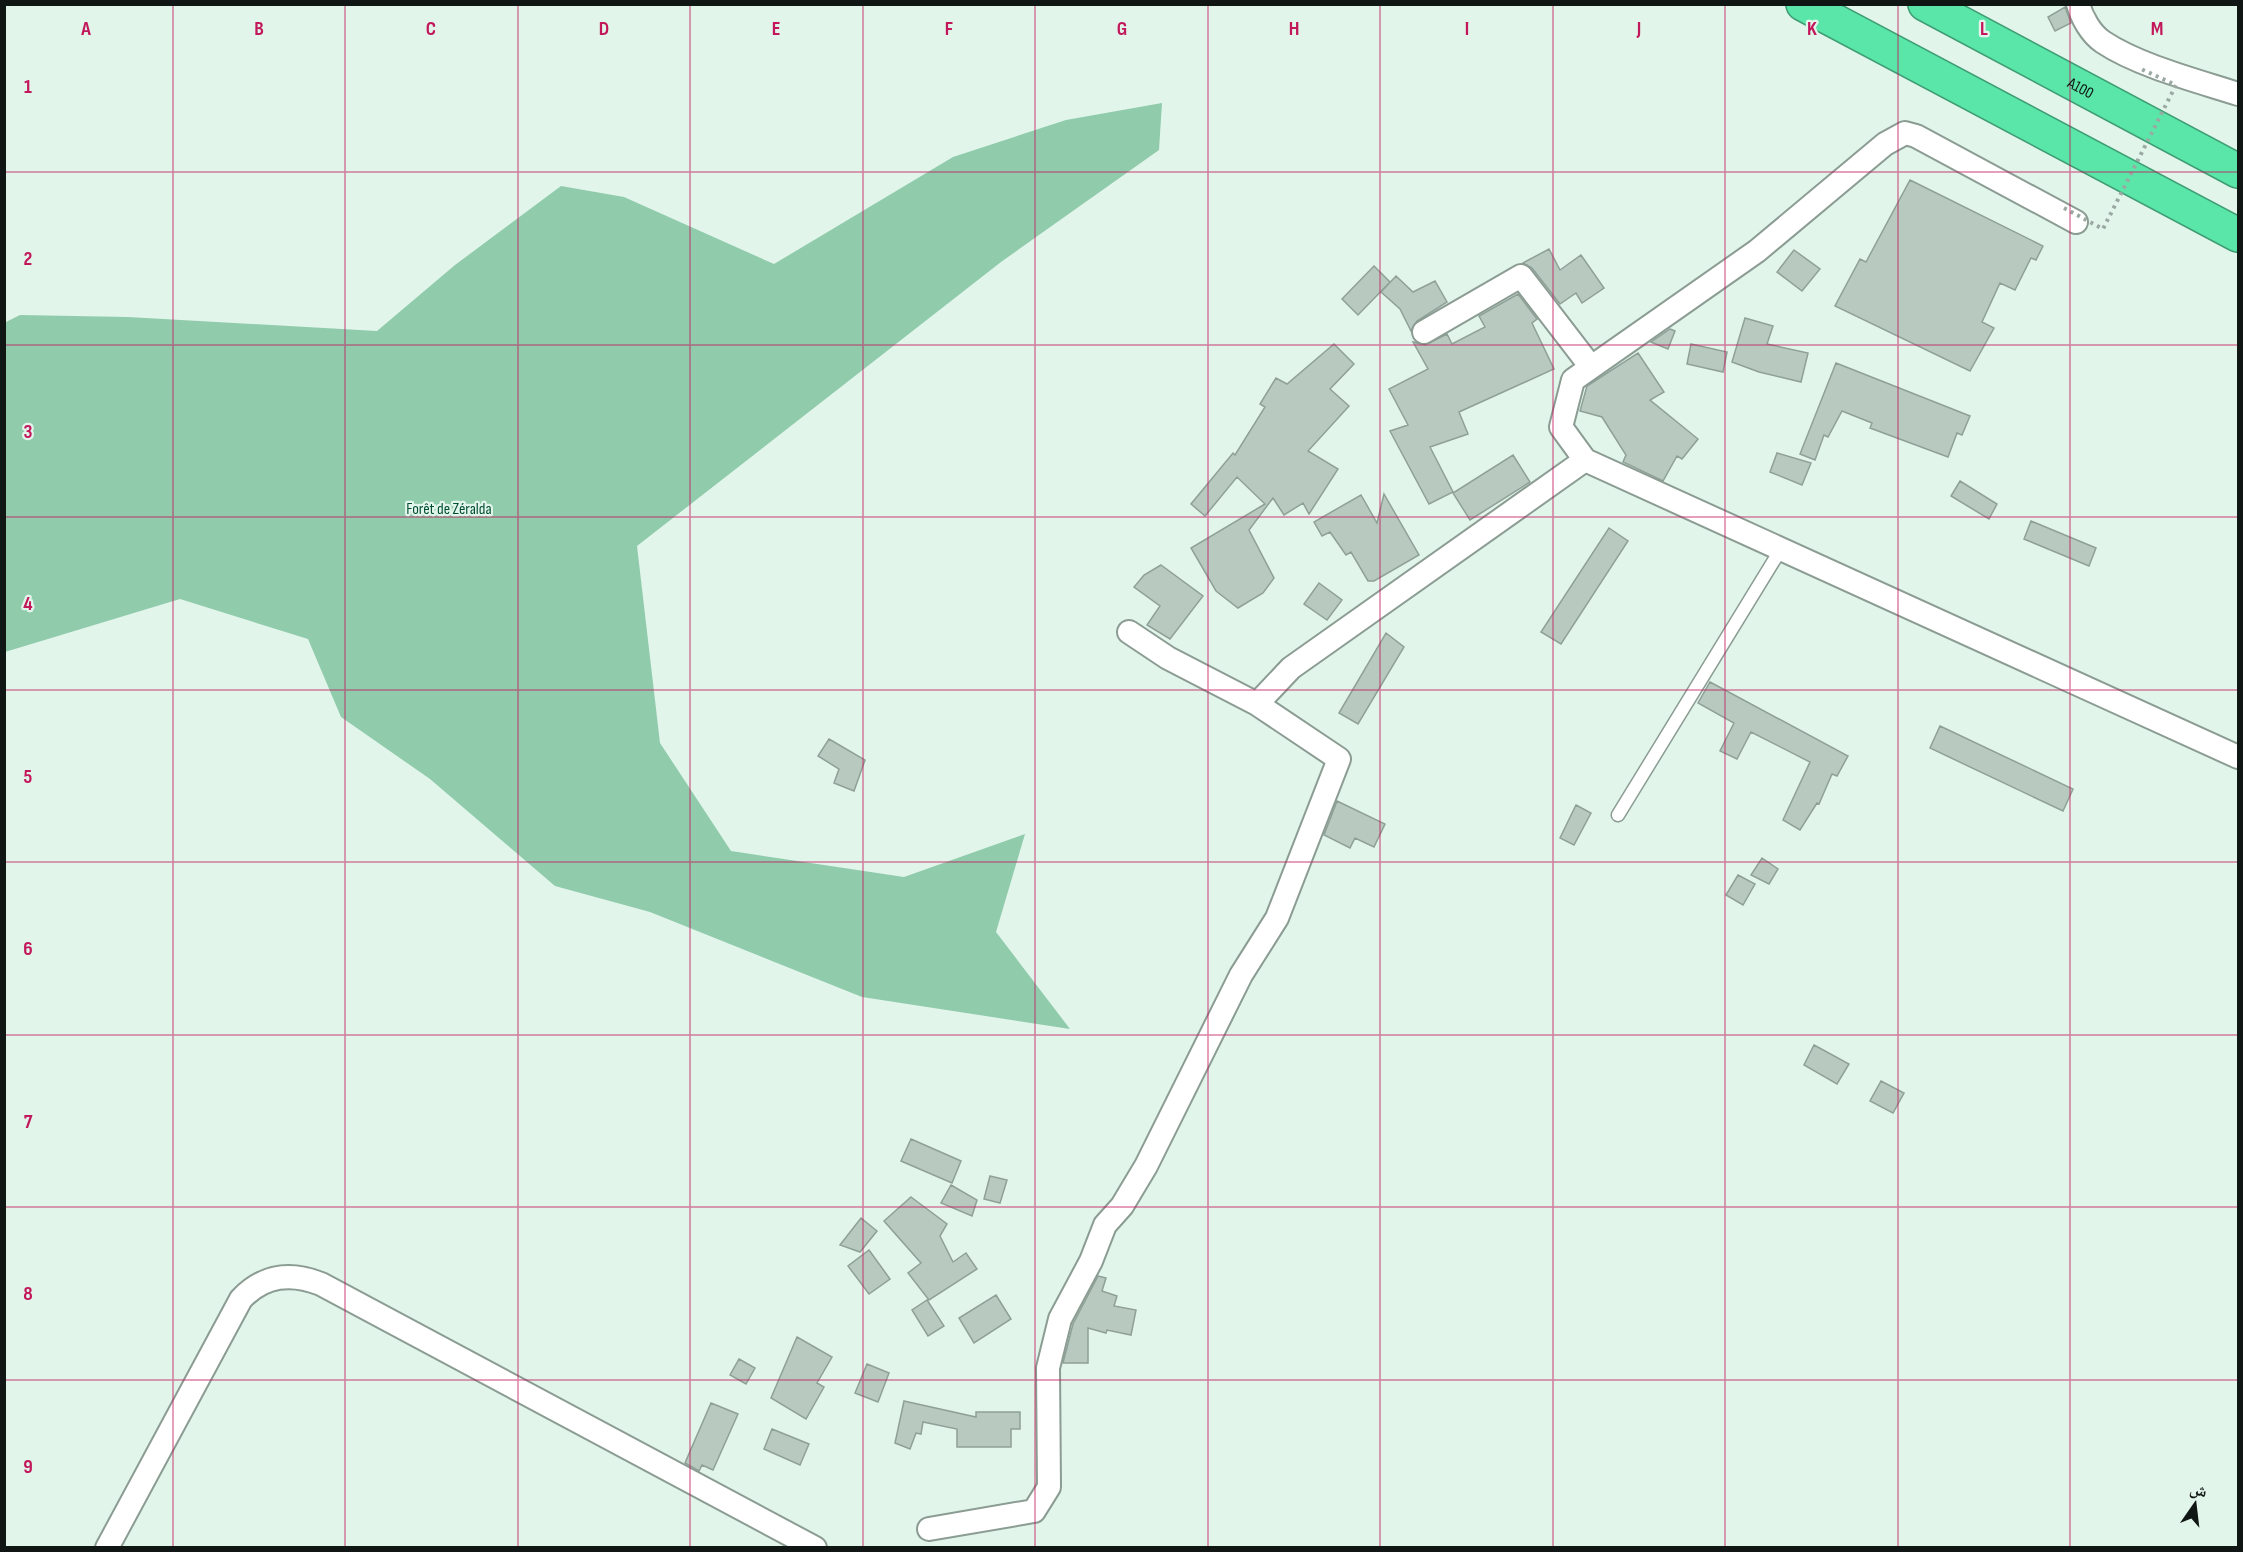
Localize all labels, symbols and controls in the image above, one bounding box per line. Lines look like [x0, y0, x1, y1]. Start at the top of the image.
text: A [80, 17, 91, 41]
text: B [254, 17, 264, 41]
text: C [426, 17, 436, 41]
text: D [599, 17, 609, 41]
text: E [772, 17, 780, 41]
text: F [945, 17, 953, 41]
text: G [1117, 17, 1127, 41]
text: H [1289, 17, 1299, 41]
text: I [1465, 17, 1469, 41]
text: J [1636, 17, 1641, 41]
text: K [1807, 17, 1817, 41]
text: L [1980, 17, 1988, 41]
text: M [2151, 17, 2163, 41]
street label: A100 [2063, 74, 2097, 103]
text: 1 [24, 75, 32, 99]
text: 2 [24, 247, 32, 271]
text: 3 [24, 420, 33, 444]
park label: Forêt de Zéralda [406, 500, 492, 519]
text: 4 [23, 592, 33, 616]
text: 5 [24, 765, 33, 789]
text: 6 [23, 937, 33, 961]
text: 7 [24, 1110, 33, 1134]
text: 8 [23, 1282, 33, 1306]
text: 9 [23, 1455, 33, 1479]
north arrow [2165, 1474, 2225, 1534]
text: ش [2188, 1480, 2209, 1502]

